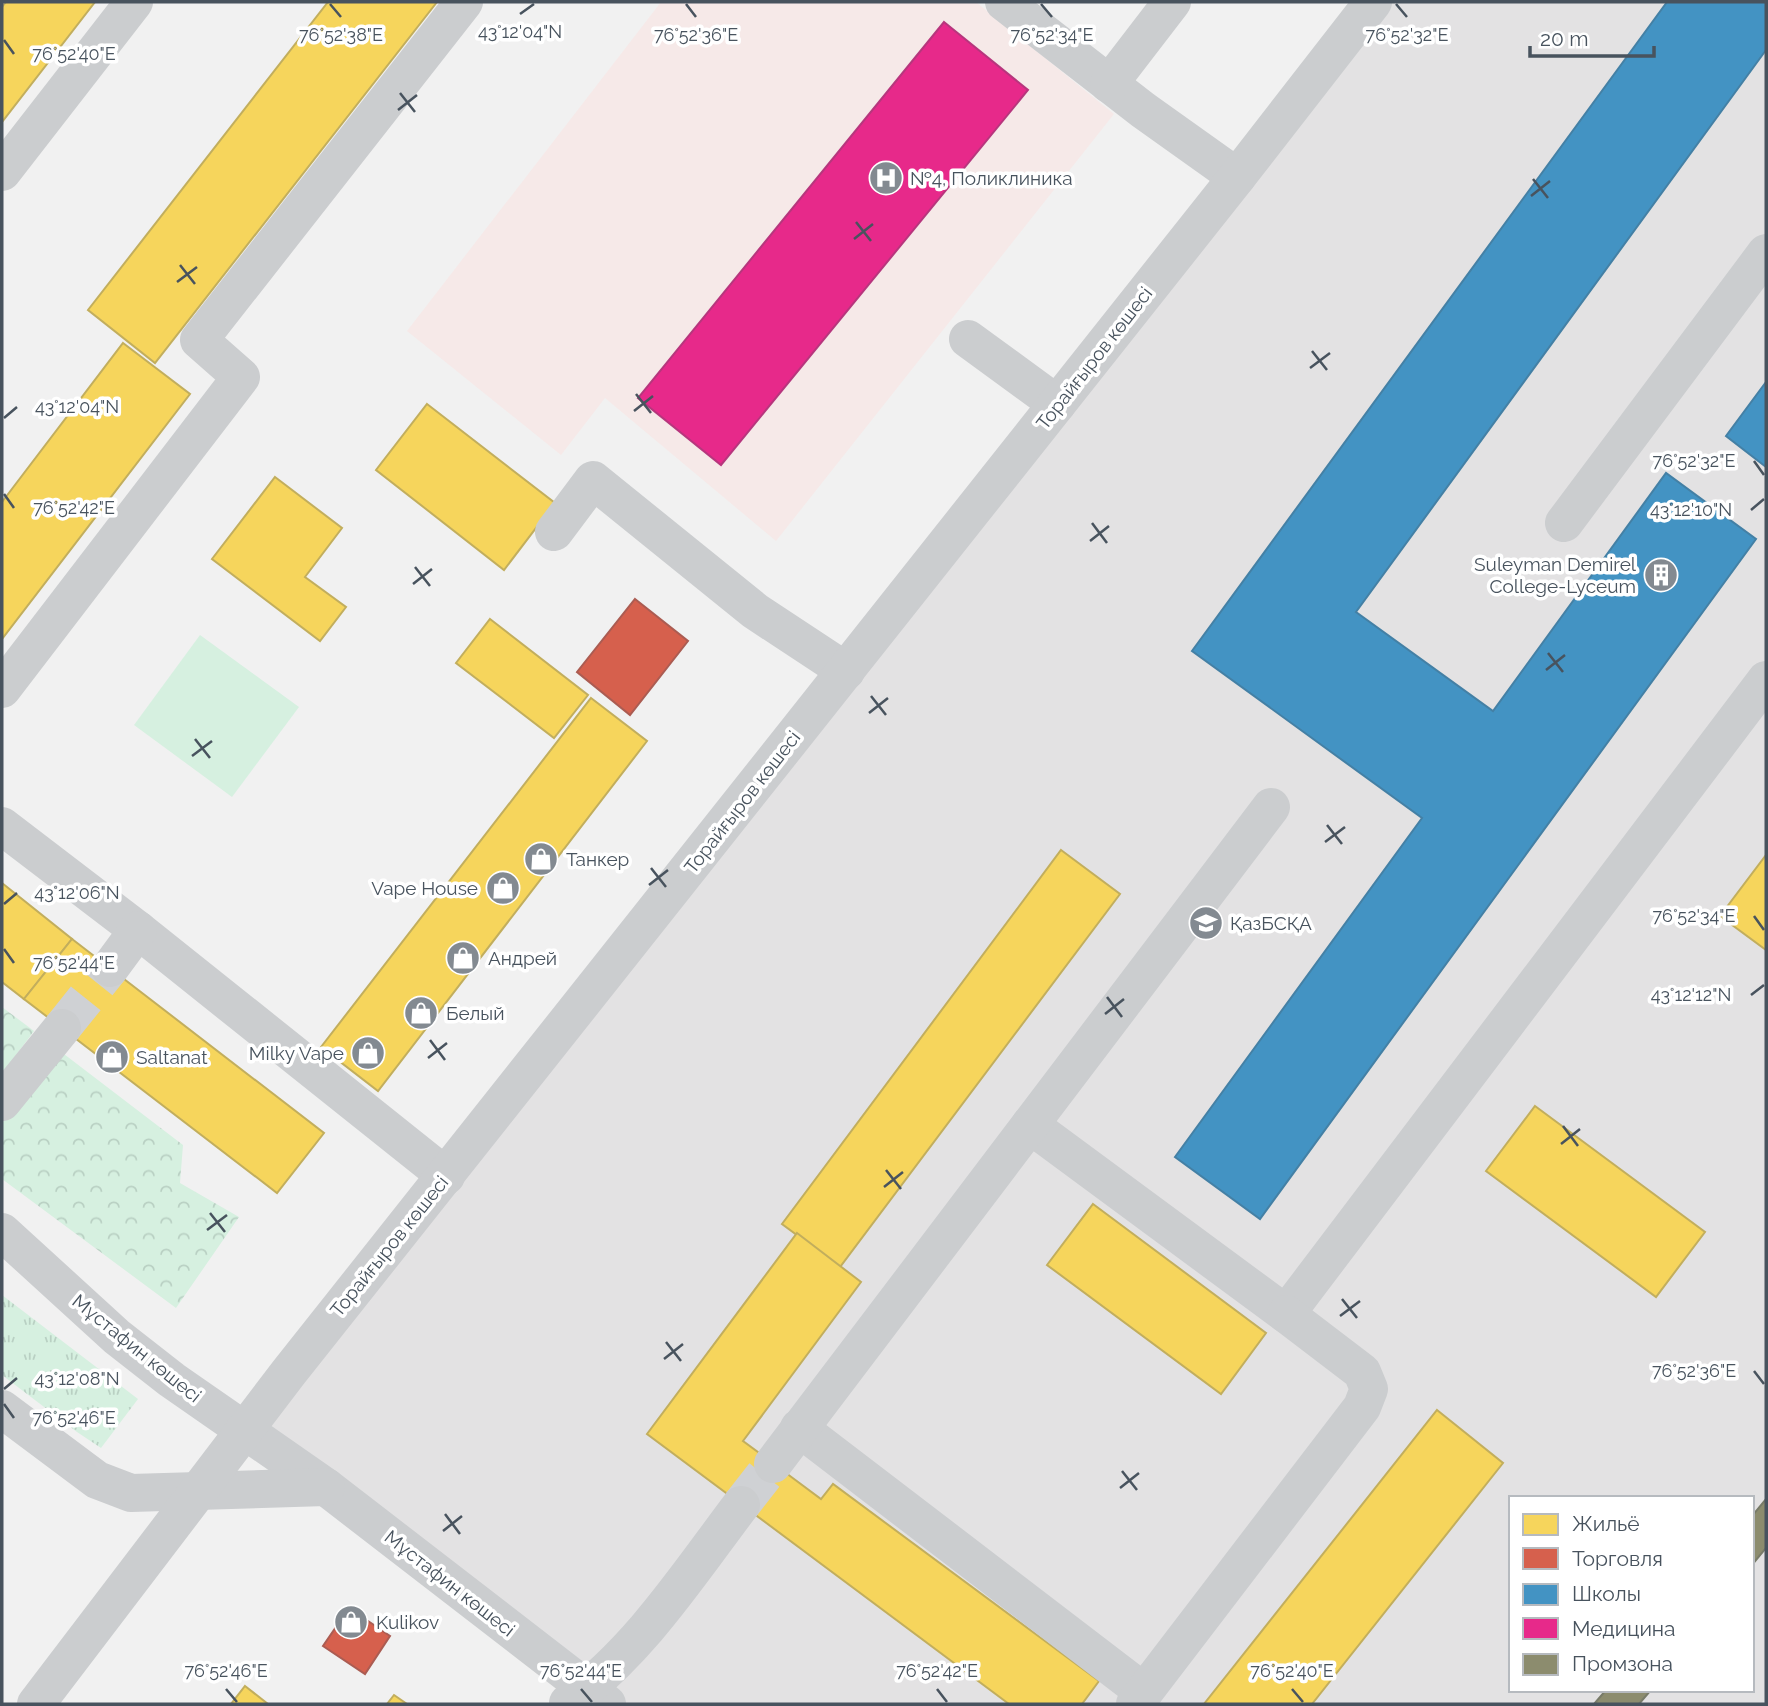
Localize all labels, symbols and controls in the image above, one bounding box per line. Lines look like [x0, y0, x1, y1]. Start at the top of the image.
scale bar [1530, 14, 1654, 58]
text: 43°12'04"N [478, 21, 562, 42]
text: 76°52'38"E [299, 24, 383, 45]
text: 76°52'36"E [654, 24, 738, 45]
text: 76°52'34"E [1010, 24, 1094, 45]
text: 76°52'32"E [1366, 24, 1448, 45]
text: 20 m [1540, 26, 1588, 51]
text: 76°52'40"E [32, 43, 116, 64]
hospital icon: №4, Поликлиника [867, 159, 905, 197]
place label: №4, Поликлиника [910, 167, 1073, 189]
street label: Торайғыров көшесі [1032, 282, 1156, 434]
text: 43°12'04"N [35, 396, 119, 417]
text: 76°52'32"E [1653, 450, 1735, 471]
text: 76°52'42"E [33, 497, 115, 518]
text: 43°12'10"N [1650, 499, 1732, 520]
place label: Suleyman Demirel College-Lyceum [1474, 553, 1637, 597]
building icon: Suleyman Demirel College-Lyceum [1642, 556, 1680, 594]
street label: Торайғыров көшесі [680, 726, 804, 878]
shop icon: Танкер [522, 840, 560, 878]
place label: Танкер [566, 848, 629, 870]
shop icon: Vape House [484, 869, 522, 907]
place label: Vape House [371, 877, 478, 899]
text: 43°12'06"N [34, 882, 120, 903]
school or university icon: ҚазБСҚА [1187, 904, 1225, 942]
text: 76°52'34"E [1652, 905, 1736, 926]
place label: ҚазБСҚА [1230, 912, 1312, 934]
shop icon: Андрей [444, 939, 482, 977]
place label: Андрей [488, 947, 557, 969]
text: 76°52'44"E [33, 952, 115, 973]
text: 43°12'12"N [1651, 984, 1731, 1005]
shop icon: Белый [402, 994, 440, 1032]
place label: Белый [446, 1002, 505, 1024]
shop icon: Milky Vape [349, 1034, 387, 1072]
shop icon: Saltanat [93, 1038, 131, 1076]
place label: Milky Vape [249, 1042, 344, 1064]
place label: Saltanat [136, 1046, 208, 1068]
street label: Торайғыров көшесі [326, 1171, 452, 1321]
street label: Мұcтафин көшесі [68, 1289, 206, 1407]
text: 76°52'36"E [1652, 1360, 1736, 1381]
text: 43°12'08"N [34, 1368, 120, 1389]
text: 76°52'46"E [32, 1407, 116, 1428]
legend [1509, 1496, 1754, 1692]
text: Жильё [1572, 1511, 1640, 1536]
street label: Мұстафин көшесі [381, 1525, 519, 1641]
text: Торговля [1572, 1546, 1663, 1571]
text: Школы [1572, 1581, 1641, 1606]
shop icon: Kulikov [332, 1603, 370, 1641]
place label: Kulikov [376, 1611, 439, 1633]
text: Медицина [1572, 1616, 1676, 1641]
text: Промзона [1572, 1651, 1673, 1676]
text: 76°52'46"E [184, 1660, 268, 1681]
text: 76°52'44"E [540, 1660, 622, 1681]
text: 76°52'42"E [896, 1660, 978, 1681]
text: 76°52'40"E [1250, 1660, 1334, 1681]

